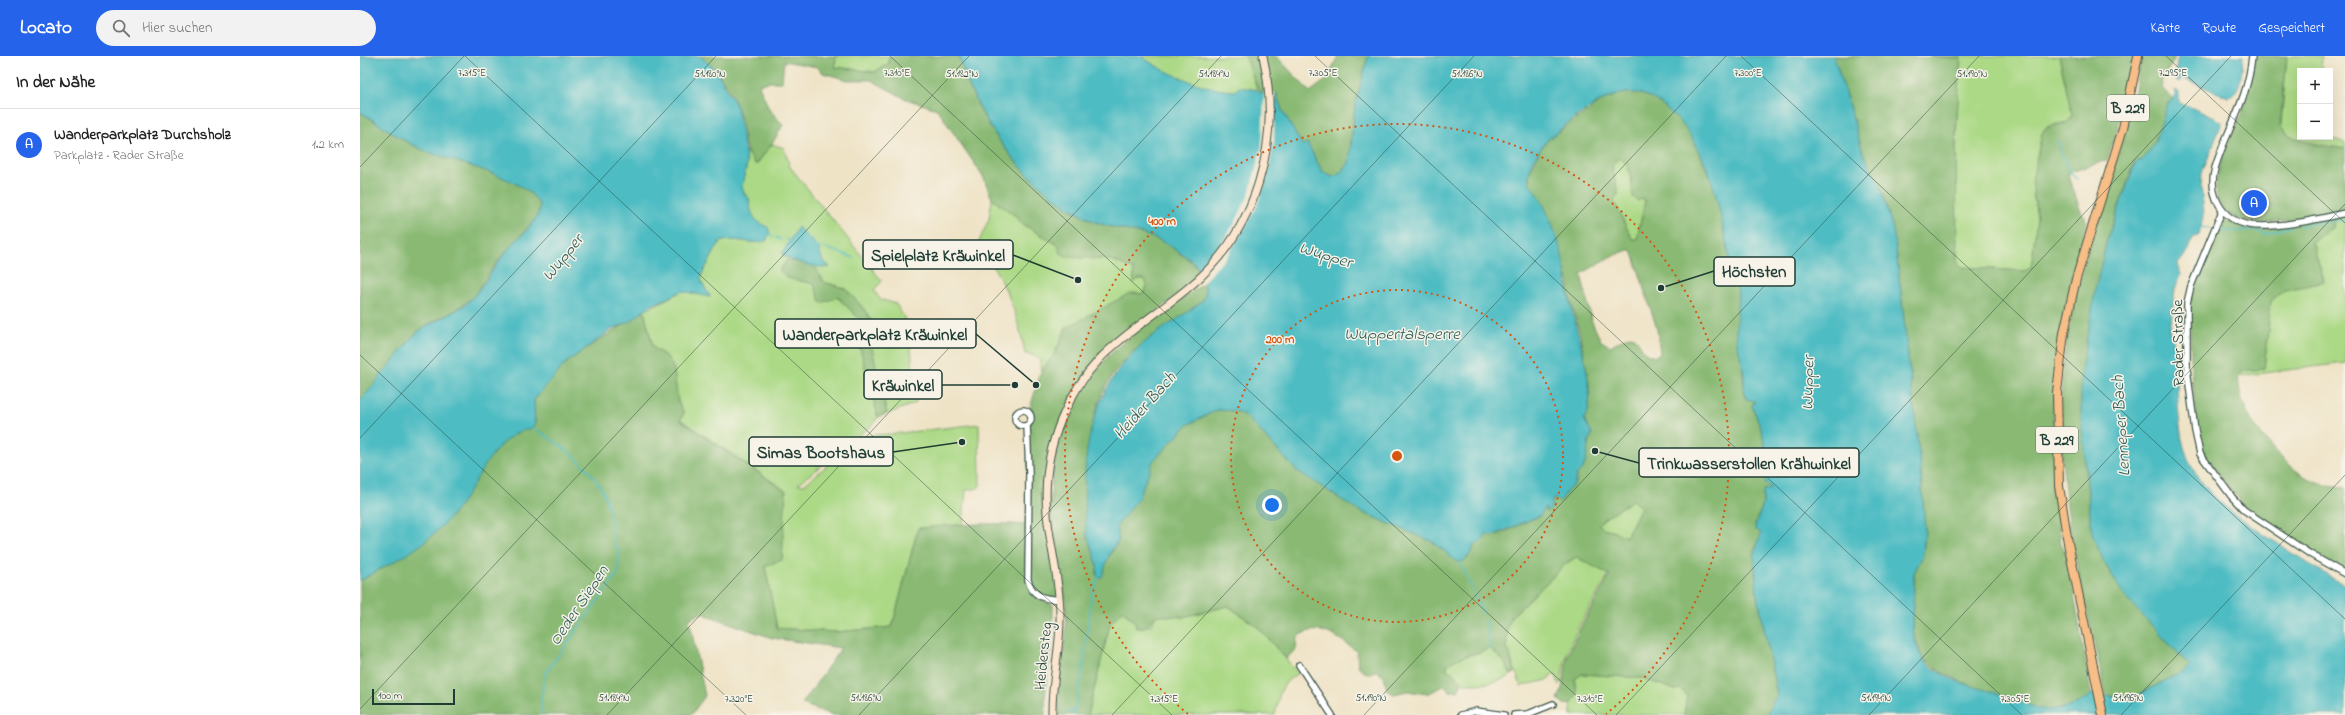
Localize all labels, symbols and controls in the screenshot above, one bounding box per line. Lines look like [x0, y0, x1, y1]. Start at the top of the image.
search box [96, 10, 376, 46]
text: Locato [20, 15, 72, 42]
icon: search [110, 17, 132, 39]
text: Hier suchen [142, 17, 212, 39]
text: Karte [2151, 18, 2180, 39]
text: Route [2202, 18, 2236, 39]
text: Gespeichert [2258, 18, 2325, 39]
text: 7.315°E [458, 66, 486, 81]
text: 7.310°E [884, 66, 910, 81]
text: 7.305°E [1308, 66, 1338, 81]
text: 7.300°E [1734, 66, 1762, 81]
text: 7.295°E [2159, 66, 2187, 81]
text: 51.180°N [694, 67, 726, 82]
text: 51.182°N [946, 67, 978, 82]
text: 51.184°N [1198, 67, 1230, 82]
text: 51.186°N [1451, 67, 1483, 82]
text: 51.190°N [1957, 67, 1988, 82]
map controls [2297, 68, 2333, 140]
button: + [2297, 68, 2333, 104]
text: In der Nähe [16, 70, 95, 95]
road number: B 229 [2107, 95, 2149, 121]
button: − [2297, 104, 2333, 140]
text: Wanderparkplatz Durchsholz [54, 124, 231, 146]
text: A [25, 135, 33, 154]
text: 1.2 km [312, 135, 344, 154]
text: Parkplatz · Rader Straße [54, 146, 183, 165]
pin: A [2241, 188, 2267, 218]
text: 400 m [1147, 213, 1176, 231]
water label: Wupper [536, 227, 592, 287]
water label: Wupper [1296, 236, 1358, 276]
callout: Spielplatz Kräwinkel [863, 240, 1013, 269]
text: Spielplatz Kräwinkel [871, 244, 1005, 269]
callout: Höchsten [1714, 257, 1795, 286]
text: Höchsten [1722, 260, 1787, 285]
street label: Rader Straße [2166, 298, 2192, 387]
callout: Wanderparkplatz Kräwinkel [775, 319, 976, 348]
water label: Wuppertalsperre [1344, 322, 1461, 347]
text: Wanderparkplatz Kräwinkel [783, 323, 968, 348]
text: 200 m [1265, 331, 1295, 349]
water label: Wupper [1796, 353, 1822, 410]
water label: Heider Bach [1108, 366, 1183, 445]
callout: Kräwinkel [864, 370, 942, 399]
text: Kräwinkel [872, 374, 934, 399]
water label: Lenneper Bach [2105, 374, 2137, 477]
road number: B 229 [2036, 427, 2078, 453]
callout: Simas Bootshaus [749, 437, 893, 466]
text: Simas Bootshaus [757, 441, 885, 466]
callout: Trinkwasserstollen Krähwinkel [1639, 448, 1859, 477]
centre of rings [1390, 449, 1404, 463]
text: Trinkwasserstollen Krähwinkel [1647, 452, 1851, 477]
your location [1262, 495, 1282, 515]
water label: Oeder Siepen [543, 560, 616, 651]
street label: Heidersteg [1028, 621, 1059, 691]
scale bar [372, 687, 455, 706]
text: 100 m [378, 688, 402, 704]
text: 51.184°N [598, 691, 630, 706]
text: 51.186°N [850, 691, 882, 706]
text: 51.190°N [1356, 691, 1387, 706]
text: 51.194°N [1861, 691, 1892, 706]
text: 51.196°N [2113, 691, 2144, 706]
text: 7.320°E [725, 692, 753, 707]
text: 7.315°E [1150, 692, 1178, 707]
text: 7.310°E [1577, 692, 1603, 707]
text: 7.305°E [2000, 692, 2030, 707]

